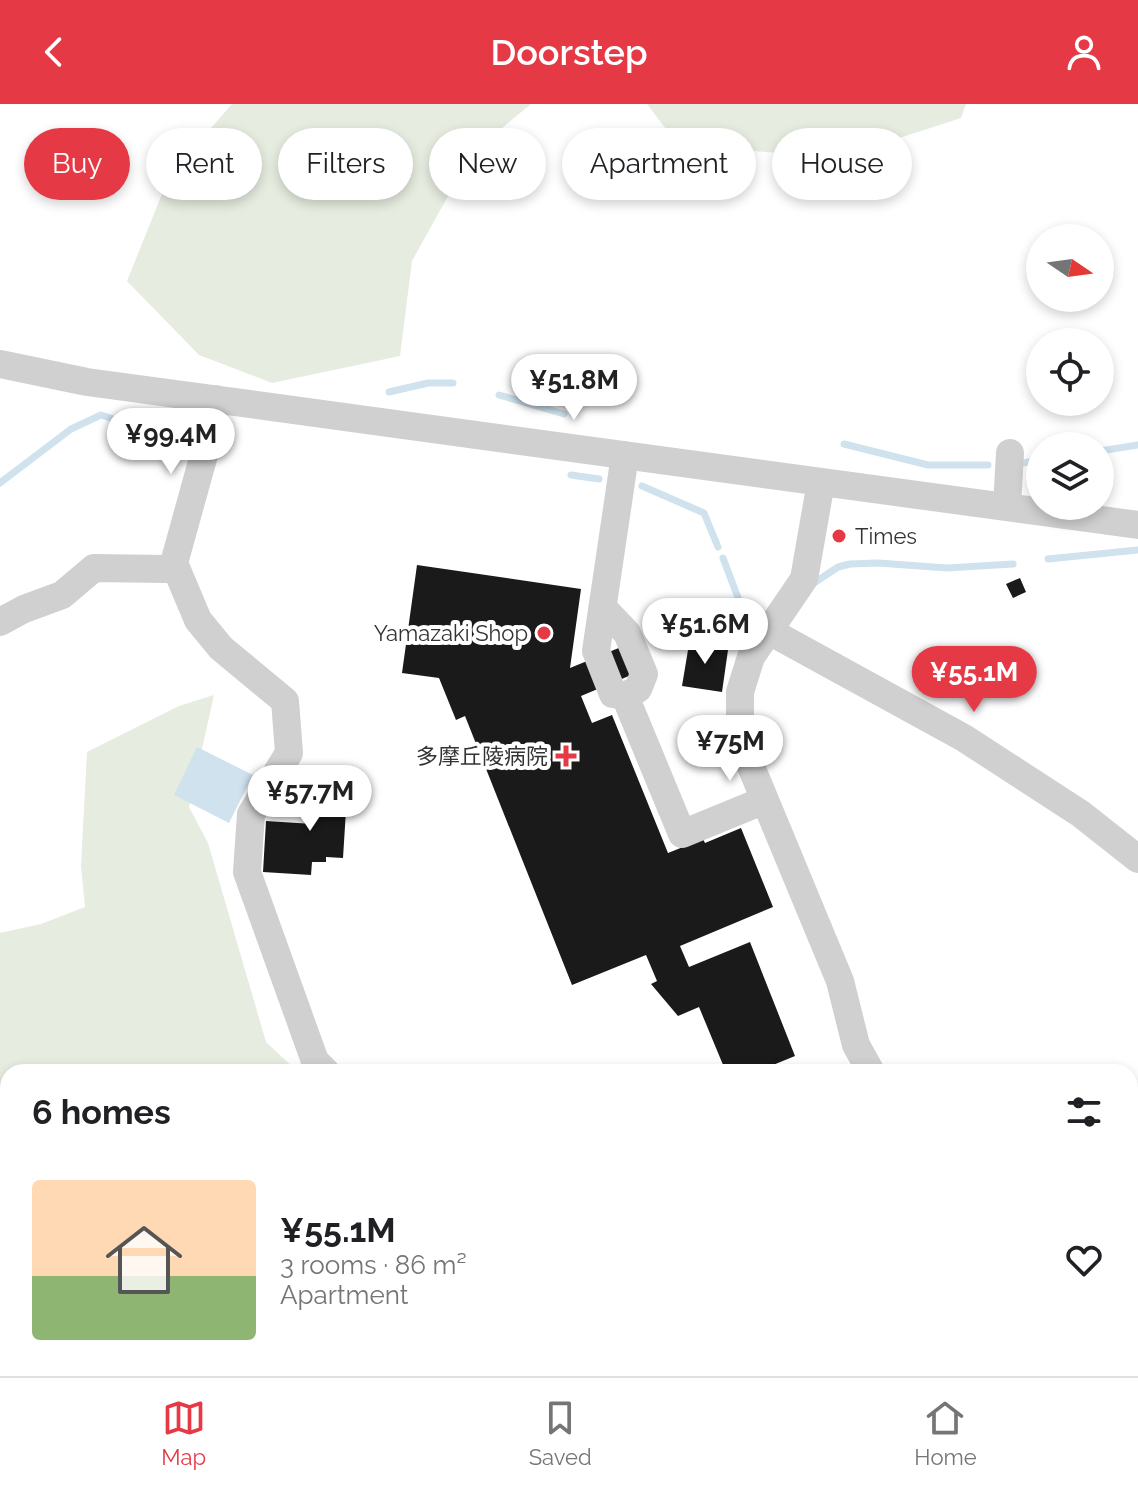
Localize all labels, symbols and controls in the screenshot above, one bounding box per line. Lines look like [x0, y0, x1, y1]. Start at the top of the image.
icon: back [32, 30, 76, 74]
icon: person [1062, 30, 1106, 74]
text: Doorstep [490, 31, 648, 73]
chip: Buy [24, 128, 130, 200]
chip: Rent [146, 128, 262, 200]
chip: Filters [278, 128, 413, 200]
chip: New [429, 128, 546, 200]
chip: Apartment [562, 128, 756, 200]
chip: House [772, 128, 912, 200]
north arrow [1026, 224, 1114, 312]
map controls [1026, 224, 1114, 520]
button: locate [1026, 328, 1114, 416]
pin: ¥51.8M [509, 354, 639, 422]
text: ¥51.8M [529, 365, 619, 395]
pin: ¥99.4M [106, 408, 236, 476]
text: ¥99.4M [125, 419, 217, 449]
button: layers [1026, 432, 1114, 520]
place label: Times [855, 523, 917, 549]
marker: Times [830, 527, 848, 545]
pin: ¥51.6M [640, 598, 770, 666]
text: ¥51.6M [660, 609, 750, 639]
place label: Yamazaki Shop [374, 620, 528, 646]
marker: Yamazaki Shop [535, 624, 553, 642]
pin: ¥55.1M [909, 646, 1039, 714]
text: ¥55.1M [930, 657, 1018, 687]
pin: ¥75M [683, 715, 777, 783]
text: ¥75M [695, 726, 765, 756]
place label: 多摩丘陵病院 [416, 743, 548, 769]
marker: 多摩丘陵病院 [555, 745, 577, 767]
pin: ¥57.7M [245, 765, 375, 833]
text: ¥57.7M [266, 776, 354, 806]
icon: filters [1062, 1090, 1106, 1134]
text: 6 homes [32, 1092, 171, 1132]
text: ¥55.1M [280, 1210, 396, 1250]
icon: home [96, 1212, 192, 1308]
icon: heart [1062, 1238, 1106, 1282]
text: 3 rooms · 86 m² [280, 1250, 467, 1280]
text: Apartment [280, 1280, 409, 1310]
tab: Map [161, 1396, 206, 1470]
tab: Saved [529, 1396, 592, 1470]
tab: Home [914, 1396, 977, 1470]

